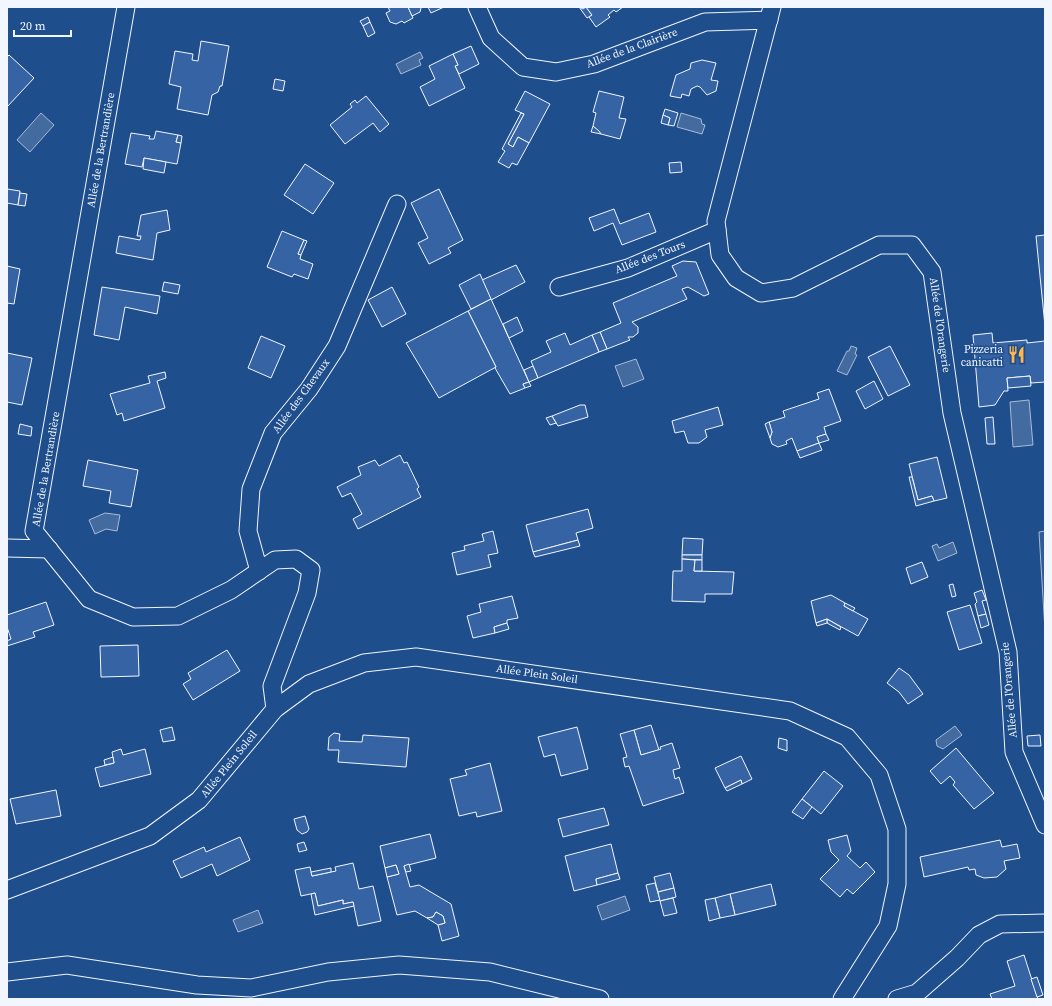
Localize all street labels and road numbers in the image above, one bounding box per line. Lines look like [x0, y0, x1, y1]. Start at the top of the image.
street label: Allée de la Clairière [584, 24, 680, 71]
street label: Allée de la Bertrandière [84, 91, 119, 209]
street label: Allée des Tours [613, 237, 688, 277]
street label: Allée de l'Orangerie [926, 276, 954, 374]
street label: Allée des Chevaux [269, 355, 333, 436]
street label: Allée de la Bertrandière [29, 410, 64, 528]
street label: Allée de l'Orangerie [997, 641, 1021, 739]
street label: Allée Plein Soleil [495, 661, 579, 687]
street label: Allée Plein Soleil [197, 727, 261, 801]

